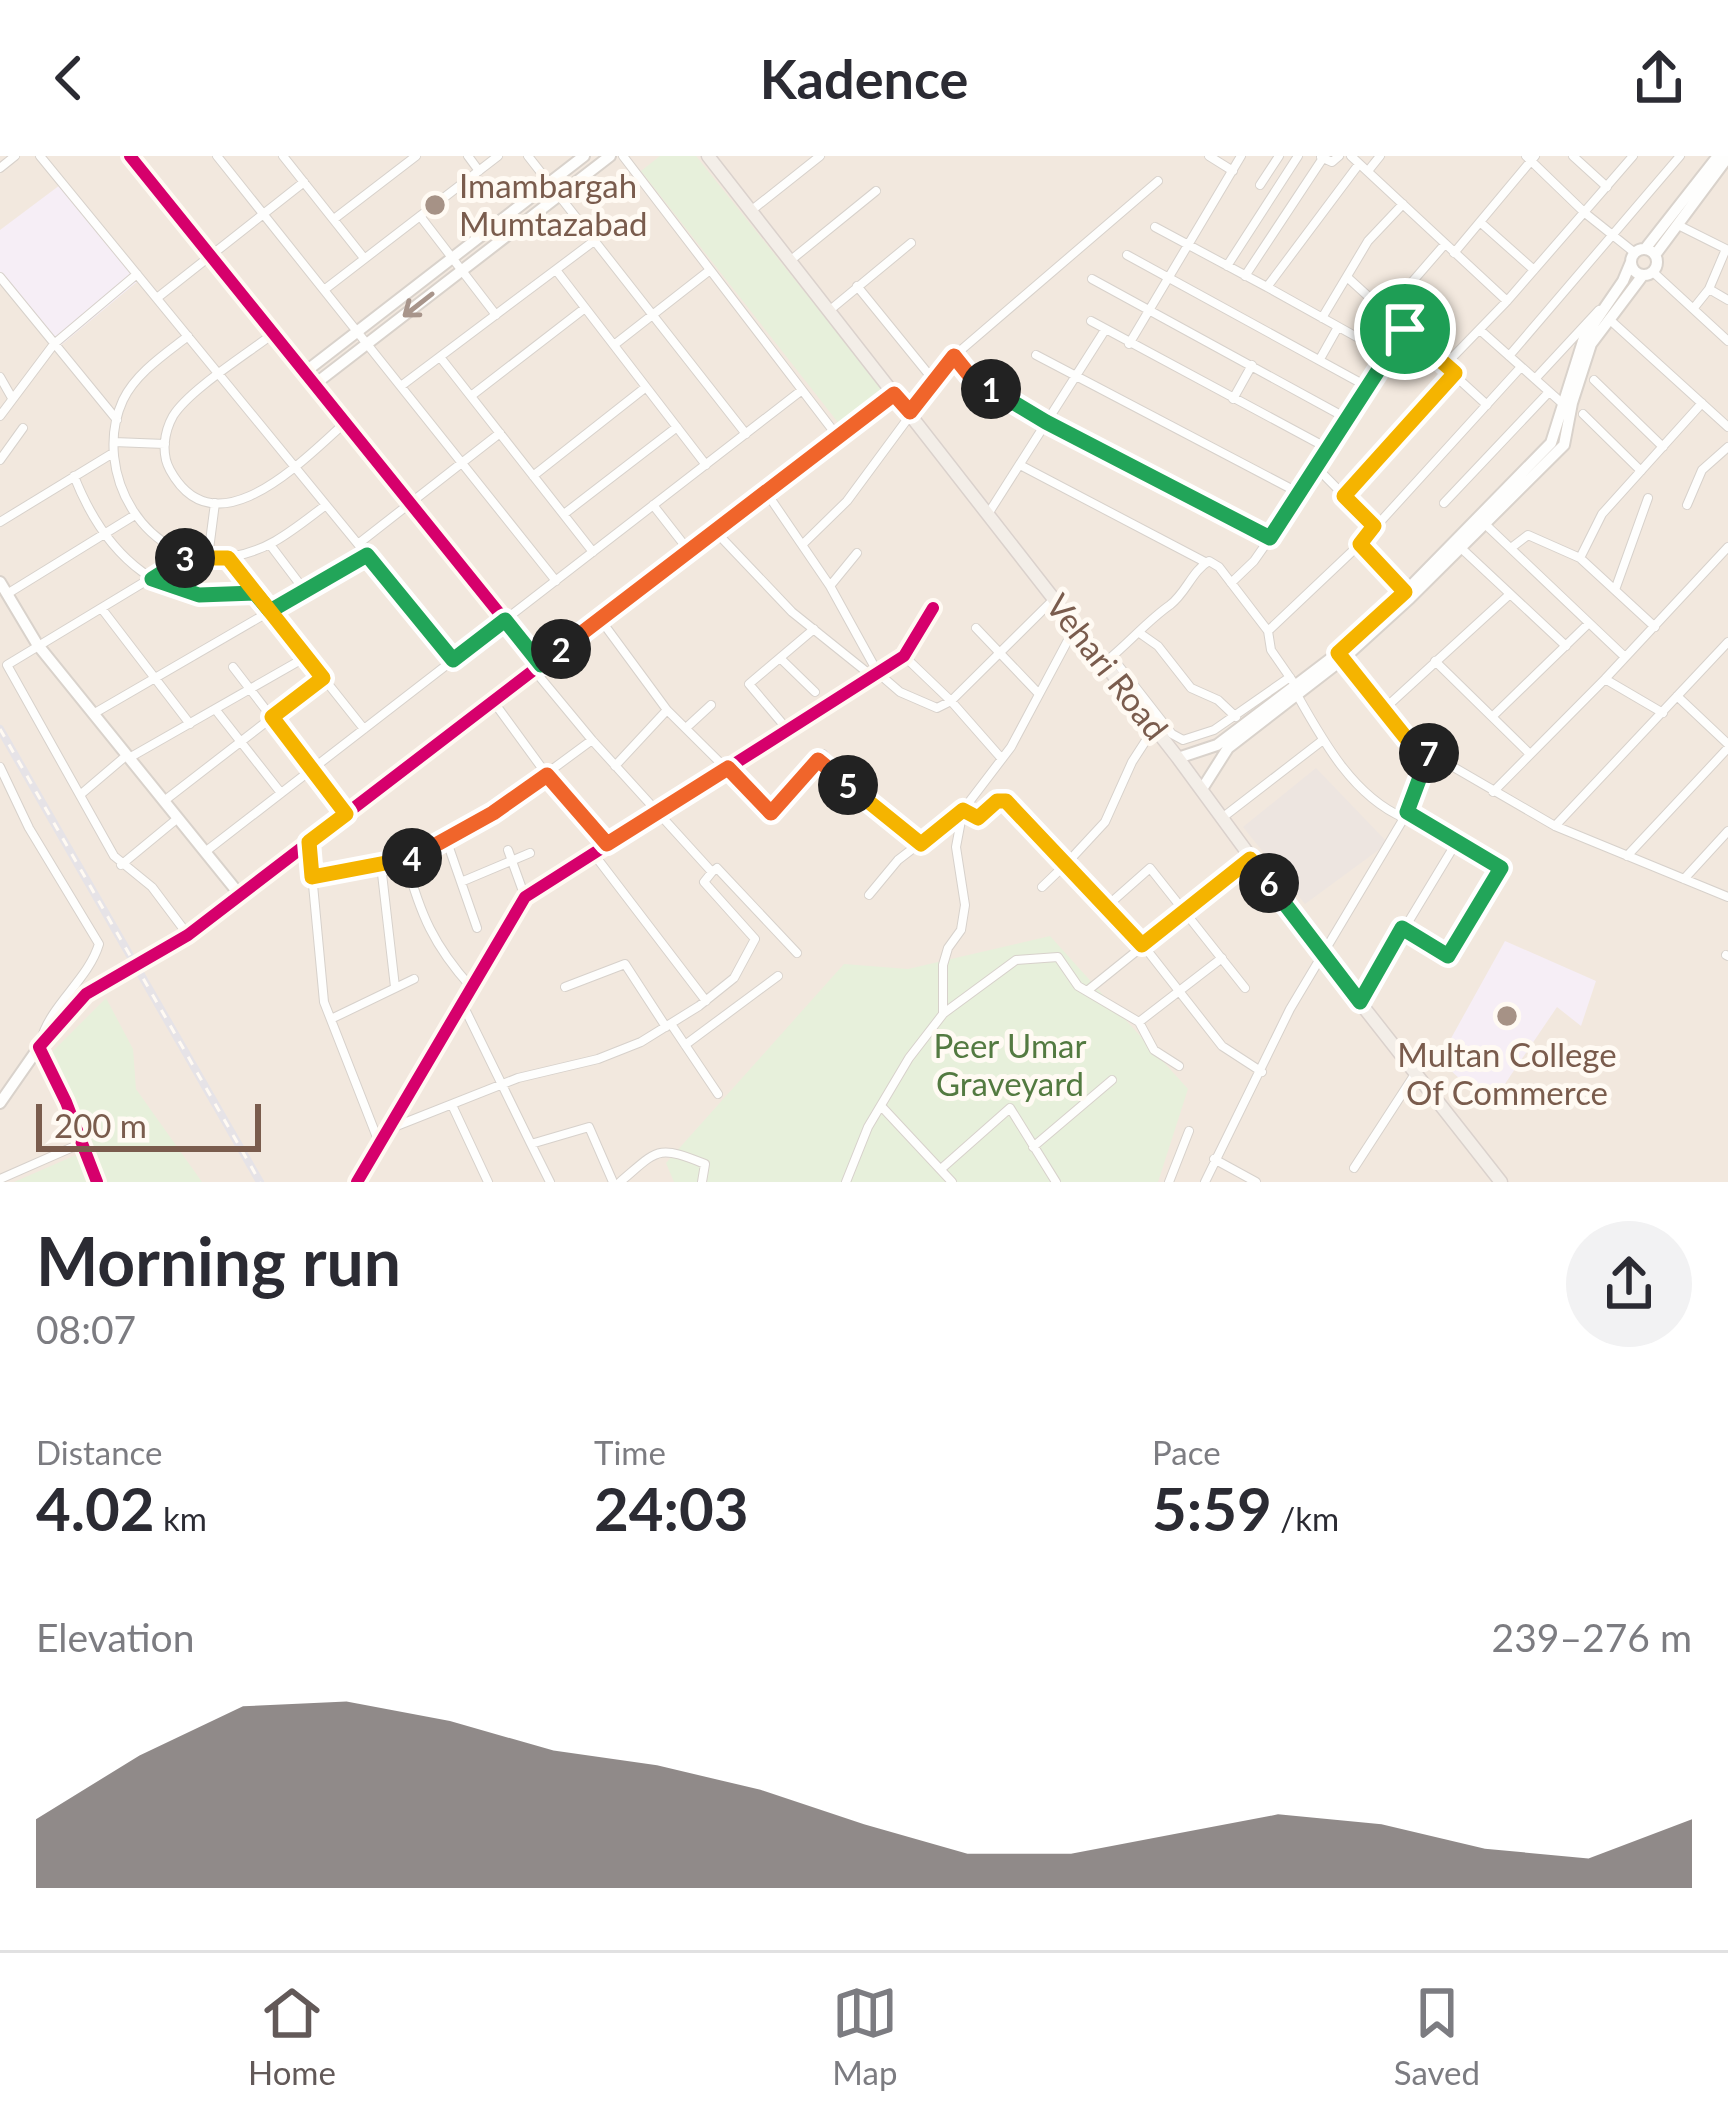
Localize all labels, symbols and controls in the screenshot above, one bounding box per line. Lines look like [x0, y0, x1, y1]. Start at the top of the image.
icon: back [36, 45, 102, 111]
icon: share [1626, 45, 1692, 111]
text: Kadence [760, 46, 968, 111]
place label: Imambargah Mumtazabad [459, 165, 648, 243]
marker: Imambargah Mumtazabad [422, 192, 448, 218]
pin [1354, 278, 1456, 380]
one-way arrow [403, 291, 435, 318]
icon: arrive [1372, 296, 1438, 362]
pin: 1 [961, 359, 1021, 419]
text: 1 [981, 369, 1001, 409]
pin: 3 [155, 528, 215, 588]
text: 3 [175, 538, 195, 578]
street label: Vehari Road [1039, 586, 1177, 747]
pin: 2 [531, 619, 591, 679]
text: 2 [551, 629, 571, 669]
pin: 7 [1399, 723, 1459, 783]
text: 7 [1419, 733, 1439, 773]
pin: 5 [818, 755, 878, 815]
text: 5 [838, 765, 858, 805]
pin: 4 [382, 828, 442, 888]
text: 4 [402, 838, 422, 878]
pin: 6 [1239, 853, 1299, 913]
text: 6 [1259, 863, 1279, 903]
marker: Multan College Of Commerce [1494, 1003, 1520, 1029]
park label: Peer Umar Graveyard [934, 1025, 1086, 1103]
place label: Multan College Of Commerce [1397, 1034, 1617, 1112]
scale bar [36, 1098, 261, 1151]
text: 200 m [54, 1105, 147, 1145]
text: Morning run [36, 1221, 401, 1300]
button: share [1566, 1221, 1692, 1347]
text: 08:07 [36, 1306, 136, 1352]
text: Distance [36, 1432, 163, 1472]
text: Time [594, 1432, 666, 1472]
text: Pace [1152, 1432, 1221, 1472]
text: 4.02 [36, 1472, 155, 1544]
text: 24:03 [594, 1472, 749, 1544]
text: 5:59 [1152, 1472, 1272, 1544]
text: km [155, 1498, 207, 1538]
text: /km [1272, 1498, 1339, 1538]
text: Elevation [36, 1614, 194, 1660]
text: 239–276 m [1492, 1614, 1692, 1660]
tab: Home [248, 1980, 336, 2092]
tab: Map [832, 1980, 898, 2092]
tab: Saved [1394, 1980, 1480, 2092]

